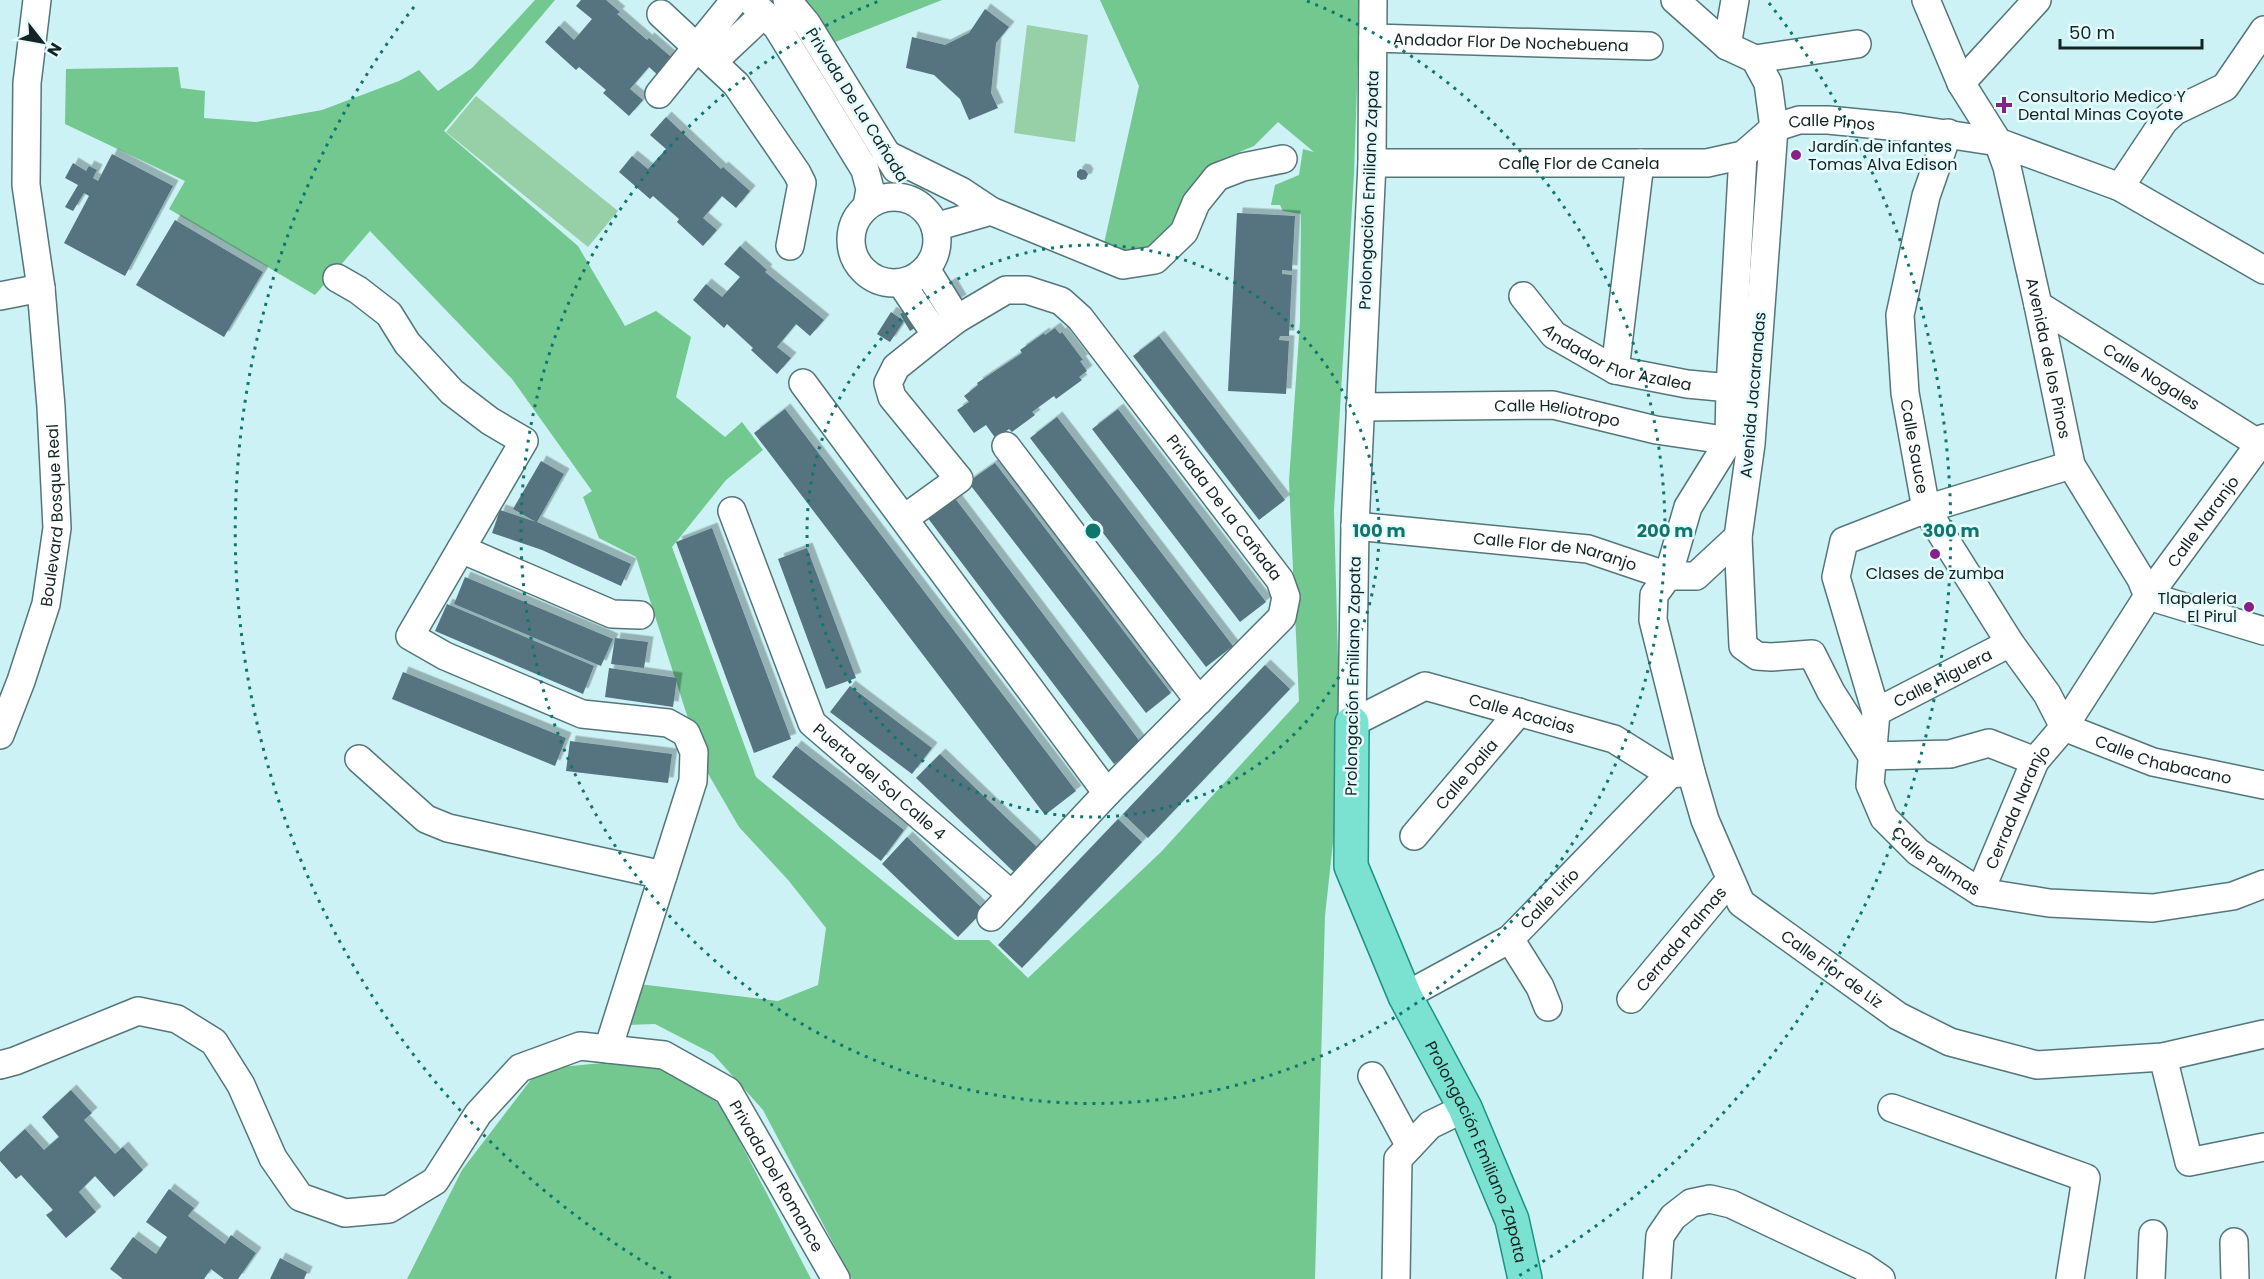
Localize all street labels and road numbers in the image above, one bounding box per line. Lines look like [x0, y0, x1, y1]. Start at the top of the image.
street label: Privada De La Cañada [800, 23, 914, 187]
street label: Andador Flor De Nochebuena [1393, 27, 1629, 57]
street label: Prolongación Emiliano Zapata [1353, 70, 1385, 310]
street label: Calle Pinos [1785, 109, 1876, 136]
street label: Calle Flor de Canela [1499, 152, 1659, 175]
street label: Avenida de los Pinos [2021, 276, 2077, 441]
street label: Avenida Jacarandas [1734, 311, 1772, 479]
street label: Andador Flor Azalea [1538, 319, 1694, 396]
street label: Calle Nogales [2099, 337, 2204, 415]
street label: Calle Heliotropo [1494, 393, 1623, 432]
street label: Calle Sauce [1895, 397, 1934, 495]
street label: Boulevard Bosque Real [34, 424, 69, 608]
street label: Privada De La Cañada [1161, 430, 1288, 585]
street label: Calle Naranjo [2161, 471, 2244, 572]
street label: Calle Flor de Naranjo [1472, 526, 1640, 576]
street label: Prolongación Emiliano Zapata [1339, 556, 1367, 796]
street label: Calle Higuera [1889, 643, 1996, 713]
street label: Calle Acacias [1466, 687, 1578, 739]
street label: Puerta del Sol Calle 4 [808, 718, 951, 845]
street label: Calle Chabacano [2092, 729, 2234, 790]
street label: Calle Dalia [1430, 734, 1503, 814]
street label: Cerrada Naranjo [1979, 740, 2055, 873]
street label: Calle Palmas [1887, 821, 1985, 901]
street label: Calle Lirio [1515, 863, 1584, 934]
street label: Cerrada Palmas [1630, 881, 1732, 997]
street label: Calle Flor de Liz [1776, 924, 1888, 1013]
street label: Prolongación Emiliano Zapata [1420, 1037, 1533, 1265]
street label: Privada Del Romance [724, 1096, 830, 1256]

